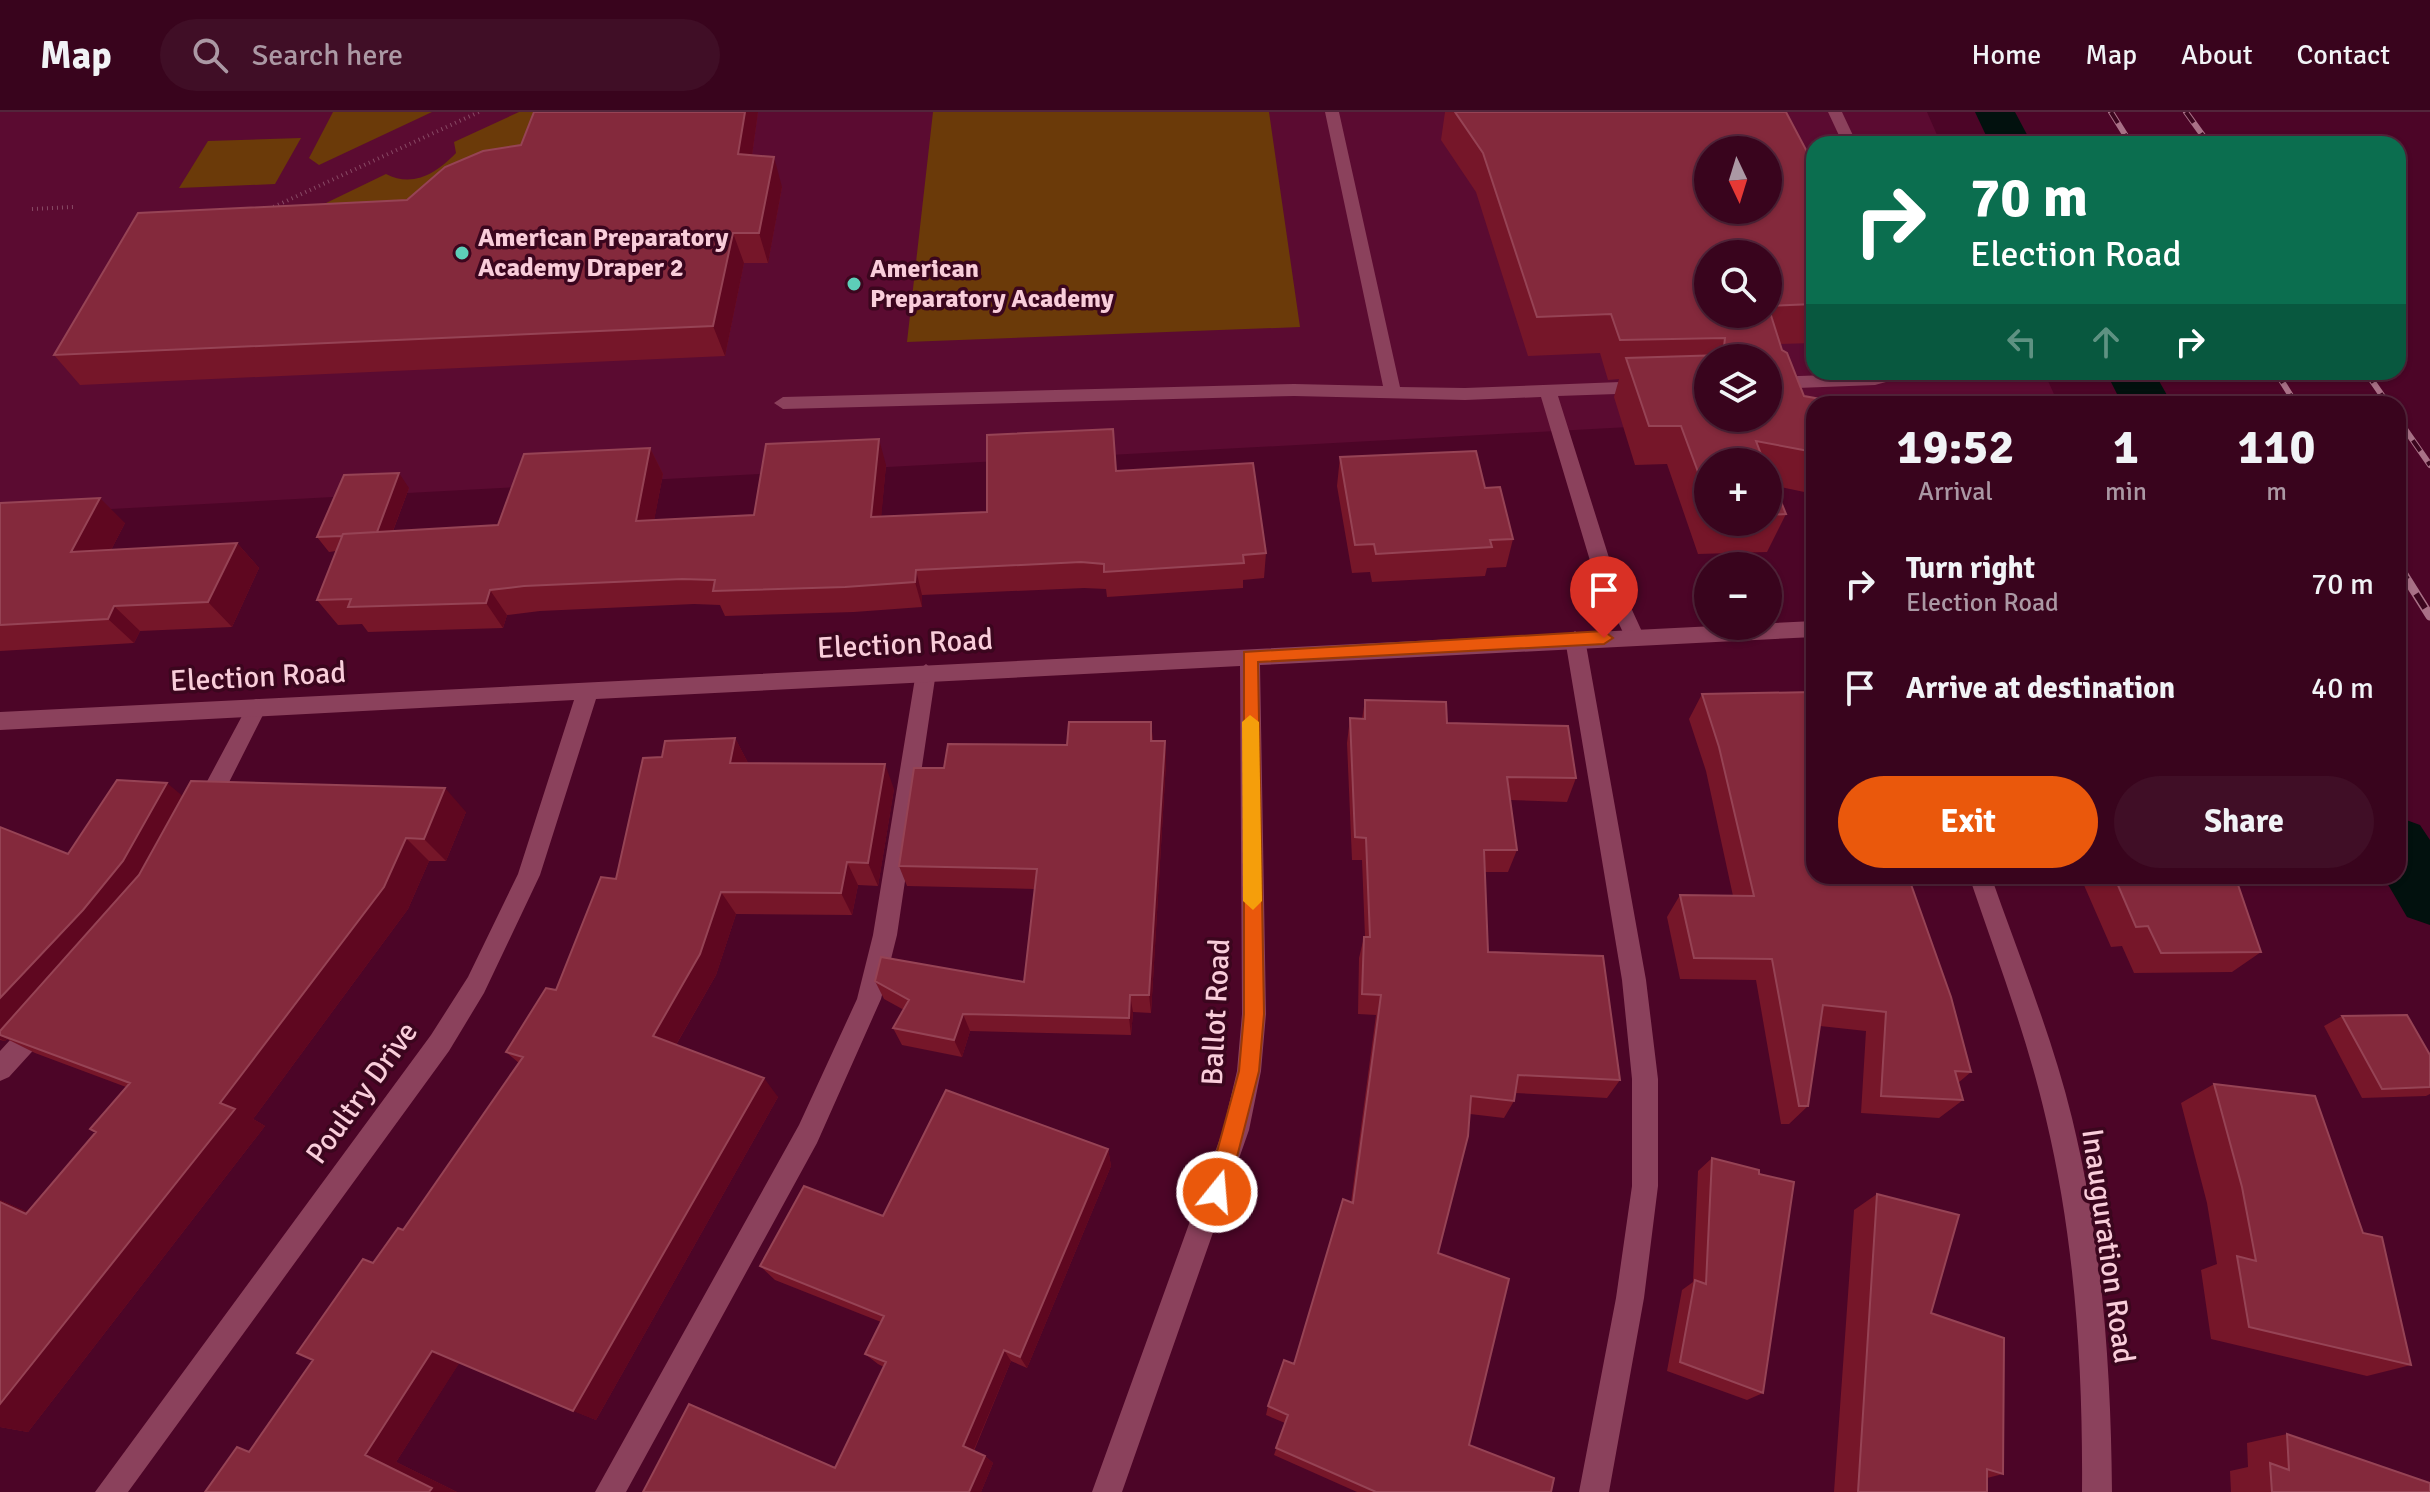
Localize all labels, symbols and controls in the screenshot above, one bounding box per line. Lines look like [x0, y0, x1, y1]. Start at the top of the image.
search box [160, 19, 720, 91]
text: Map [40, 32, 112, 79]
icon: search [188, 33, 232, 77]
text: Search here [252, 37, 403, 74]
text: Home [1972, 38, 2041, 72]
text: Map [2085, 38, 2137, 72]
text: About [2181, 38, 2253, 72]
text: Contact [2297, 38, 2390, 72]
north arrow [1694, 136, 1782, 224]
map controls [1694, 136, 1782, 640]
text: 70 m [1970, 163, 2088, 232]
icon: right [1838, 168, 1942, 272]
place label: American Preparatory Academy Draper 2 [478, 222, 728, 284]
text: Election Road [1970, 232, 2182, 277]
button: search [1694, 240, 1782, 328]
marker: American Preparatory Academy Draper 2 [453, 244, 471, 262]
place label: American Preparatory Academy [870, 253, 1114, 315]
marker: American Preparatory Academy [845, 275, 863, 293]
icon: left [2000, 320, 2044, 364]
icon: ahead [2084, 320, 2128, 364]
icon: right [2168, 320, 2212, 364]
button: layers [1694, 344, 1782, 432]
text: 19:52 [1897, 418, 2014, 477]
text: 1 [2113, 418, 2139, 477]
text: 110 [2238, 418, 2315, 477]
button: + [1694, 448, 1782, 536]
text: Arrival [1918, 476, 1993, 508]
text: min [2105, 476, 2147, 508]
text: m [2266, 476, 2287, 508]
text: Turn right [1906, 550, 2035, 587]
button: − [1694, 552, 1782, 640]
pin [1570, 556, 1638, 638]
icon: right [1838, 562, 1882, 606]
text: 70 m [2311, 566, 2374, 603]
icon: arrive [1582, 568, 1626, 612]
text: Election Road [1906, 587, 2059, 619]
street label: Election Road [816, 621, 994, 667]
street label: Election Road [169, 654, 347, 700]
icon: arrive [1838, 666, 1882, 710]
text: Arrive at destination [1906, 670, 2175, 707]
text: 40 m [2311, 670, 2374, 707]
button: Exit [1838, 776, 2098, 868]
button: Share [2114, 776, 2374, 868]
street label: Ballot Road [1194, 938, 1238, 1086]
street label: Poultry Drive [298, 1015, 426, 1171]
street label: Inauguration Road [2073, 1126, 2143, 1366]
position arrow [1175, 1150, 1259, 1234]

